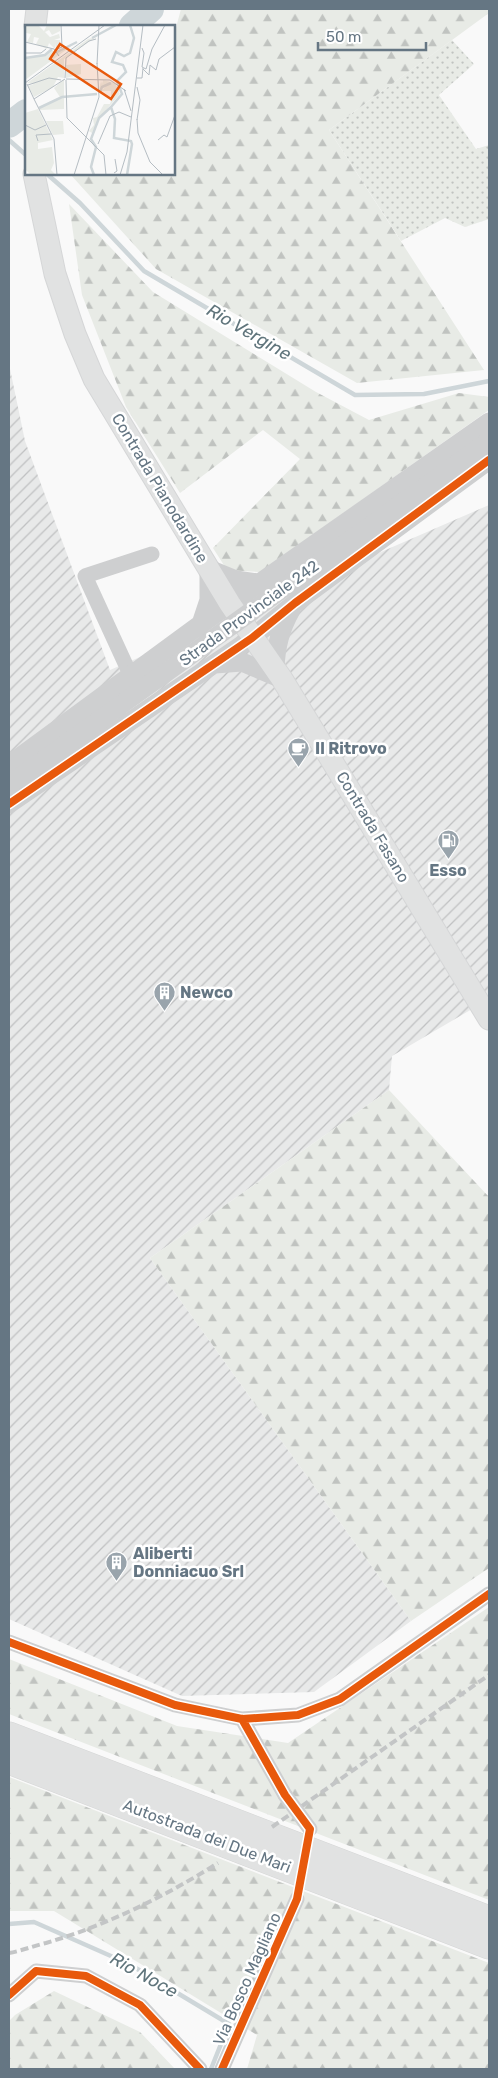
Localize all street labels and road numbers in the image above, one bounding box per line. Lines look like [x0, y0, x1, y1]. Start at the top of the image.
street label: Contrada Pianodardine [108, 410, 212, 566]
street label: Strada Provinciale 242 [176, 556, 322, 670]
street label: Contrada Fasano [332, 768, 414, 886]
street label: Autostrada dei Due Mari [120, 1795, 294, 1877]
street label: Via Bosco Magliano [209, 1910, 285, 2048]

